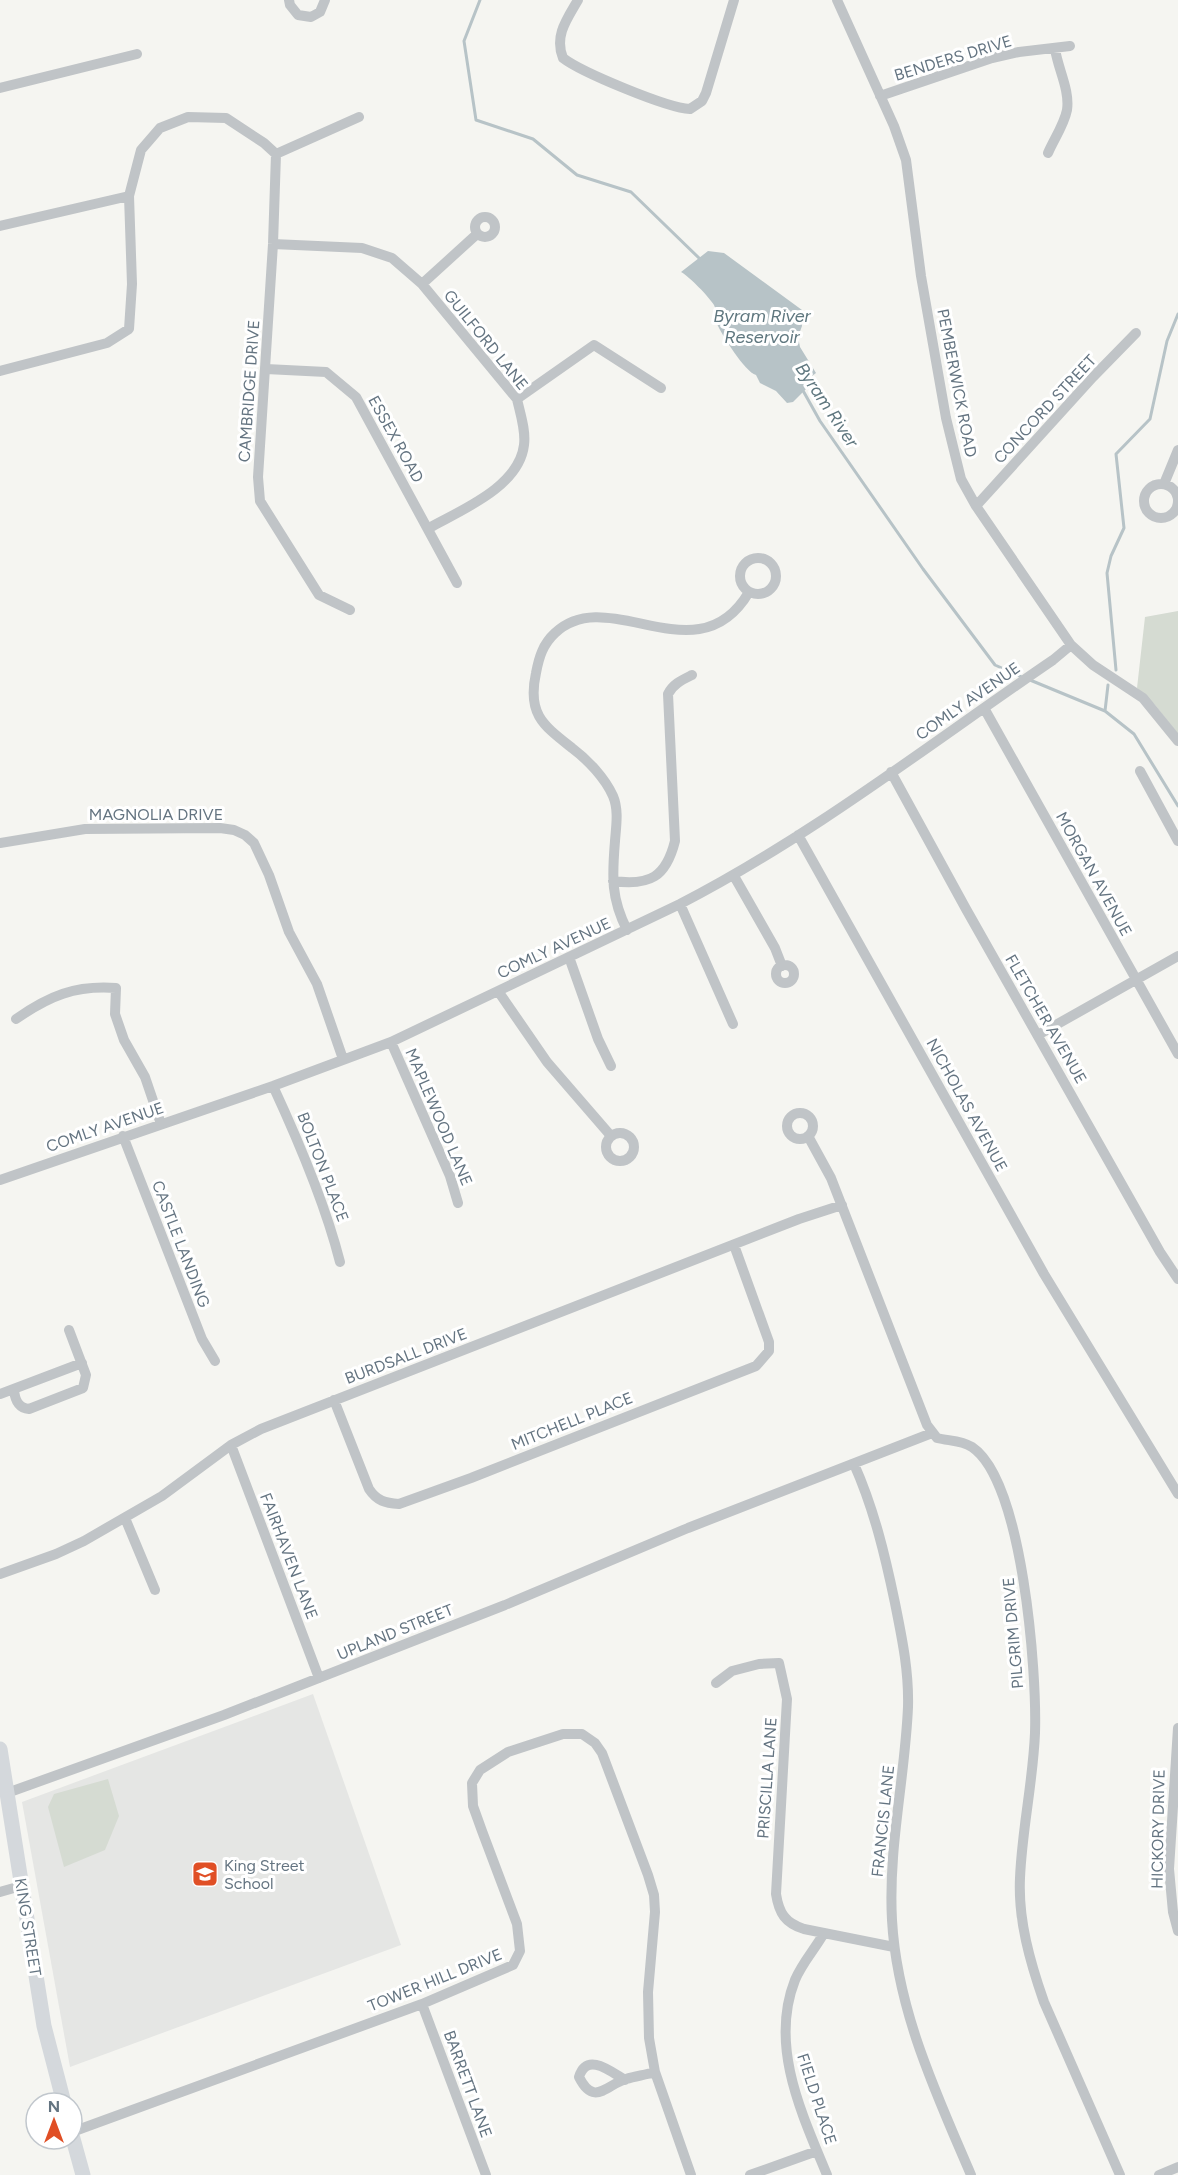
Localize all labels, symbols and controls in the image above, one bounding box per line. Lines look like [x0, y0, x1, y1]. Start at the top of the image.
street label: BENDERS DRIVE [892, 31, 1014, 85]
street label: GUILFORD LANE [440, 286, 532, 394]
water label: Byram River Reservoir [713, 305, 812, 348]
street label: PEMBERWICK ROAD [933, 307, 981, 459]
street label: CAMBRIDGE DRIVE [235, 319, 263, 463]
street label: CONCORD STREET [990, 351, 1100, 467]
water label: Byram River [791, 358, 864, 452]
street label: ESSEX ROAD [364, 392, 428, 486]
street label: COMLY AVENUE [912, 658, 1024, 744]
street label: MAGNOLIA DRIVE [89, 805, 223, 824]
street label: MORGAN AVENUE [1052, 809, 1136, 939]
street label: COMLY AVENUE [494, 913, 614, 983]
street label: FLETCHER AVENUE [1001, 951, 1091, 1087]
street label: NICHOLAS AVENUE [922, 1035, 1012, 1175]
street label: MAPLEWOOD LANE [401, 1045, 477, 1189]
street label: COMLY AVENUE [44, 1098, 166, 1156]
street label: BOLTON PLACE [293, 1109, 353, 1225]
street label: CASTLE LANDING [148, 1178, 214, 1310]
street label: BURDSALL DRIVE [342, 1324, 470, 1388]
street label: MITCHELL PLACE [508, 1388, 636, 1454]
street label: FAIRHAVEN LANE [256, 1490, 322, 1622]
street label: PILGRIM DRIVE [999, 1576, 1027, 1690]
street label: UPLAND STREET [334, 1600, 456, 1664]
street label: PRISCILLA LANE [753, 1717, 781, 1839]
street label: FRANCIS LANE [868, 1764, 898, 1878]
street label: HICKORY DRIVE [1147, 1769, 1169, 1889]
place label: King Street School [224, 1856, 305, 1893]
school or university icon: King Street School [190, 1859, 220, 1889]
street label: KING STREET [11, 1877, 45, 1978]
street label: TOWER HILL DRIVE [365, 1944, 505, 2016]
street label: BARRETT LANE [440, 2028, 496, 2140]
street label: FIELD PLACE [793, 2051, 841, 2147]
north arrow [24, 2091, 84, 2151]
text: N [48, 2097, 60, 2116]

